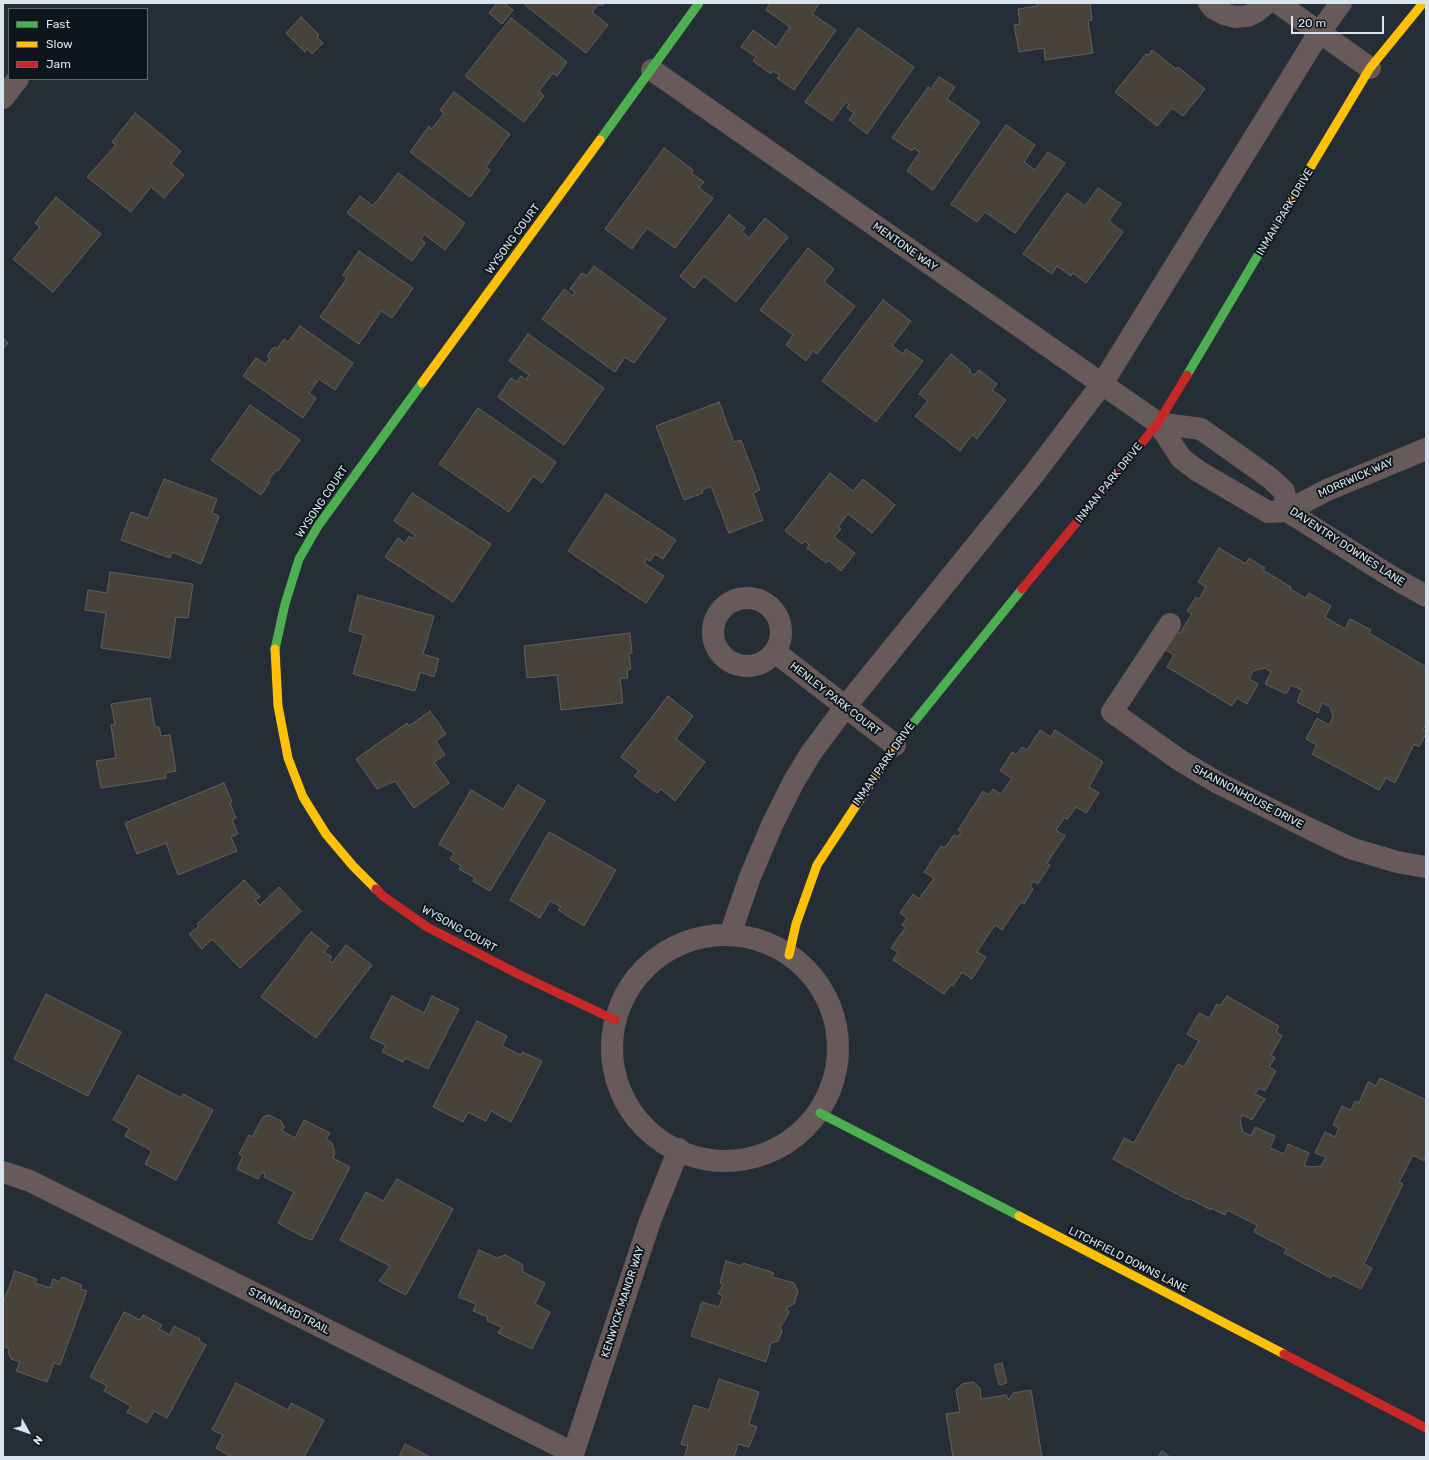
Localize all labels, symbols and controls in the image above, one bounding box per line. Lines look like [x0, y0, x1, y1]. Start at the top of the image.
legend [8, 8, 148, 80]
scale bar [1293, 8, 1386, 34]
text: 20 m [1298, 16, 1326, 30]
text: Fast [46, 17, 70, 31]
text: Slow [46, 37, 73, 51]
text: Jam [46, 57, 71, 71]
street label: INMAN PARK DRIVE [1254, 166, 1316, 258]
street label: WYSONG COURT [483, 201, 543, 277]
street label: MENTONE WAY [870, 220, 940, 274]
street label: INMAN PARK DRIVE [1073, 440, 1145, 526]
street label: MORRWICK WAY [1316, 455, 1396, 501]
street label: WYSONG COURT [293, 464, 351, 540]
street label: DAVENTRY DOWNES LANE [1287, 505, 1407, 589]
street label: HENLEY PARK COURT [787, 660, 883, 738]
street label: INMAN PARK DRIVE [850, 720, 918, 808]
street label: SHANNONHOUSE DRIVE [1190, 762, 1306, 832]
street label: WYSONG COURT [419, 903, 499, 955]
street label: LITCHFIELD DOWNS LANE [1066, 1224, 1190, 1296]
street label: KENWYCK MANOR WAY [599, 1245, 647, 1359]
street label: STANNARD TRAIL [246, 1285, 332, 1337]
north arrow [8, 1412, 48, 1452]
text: N [30, 1433, 45, 1447]

